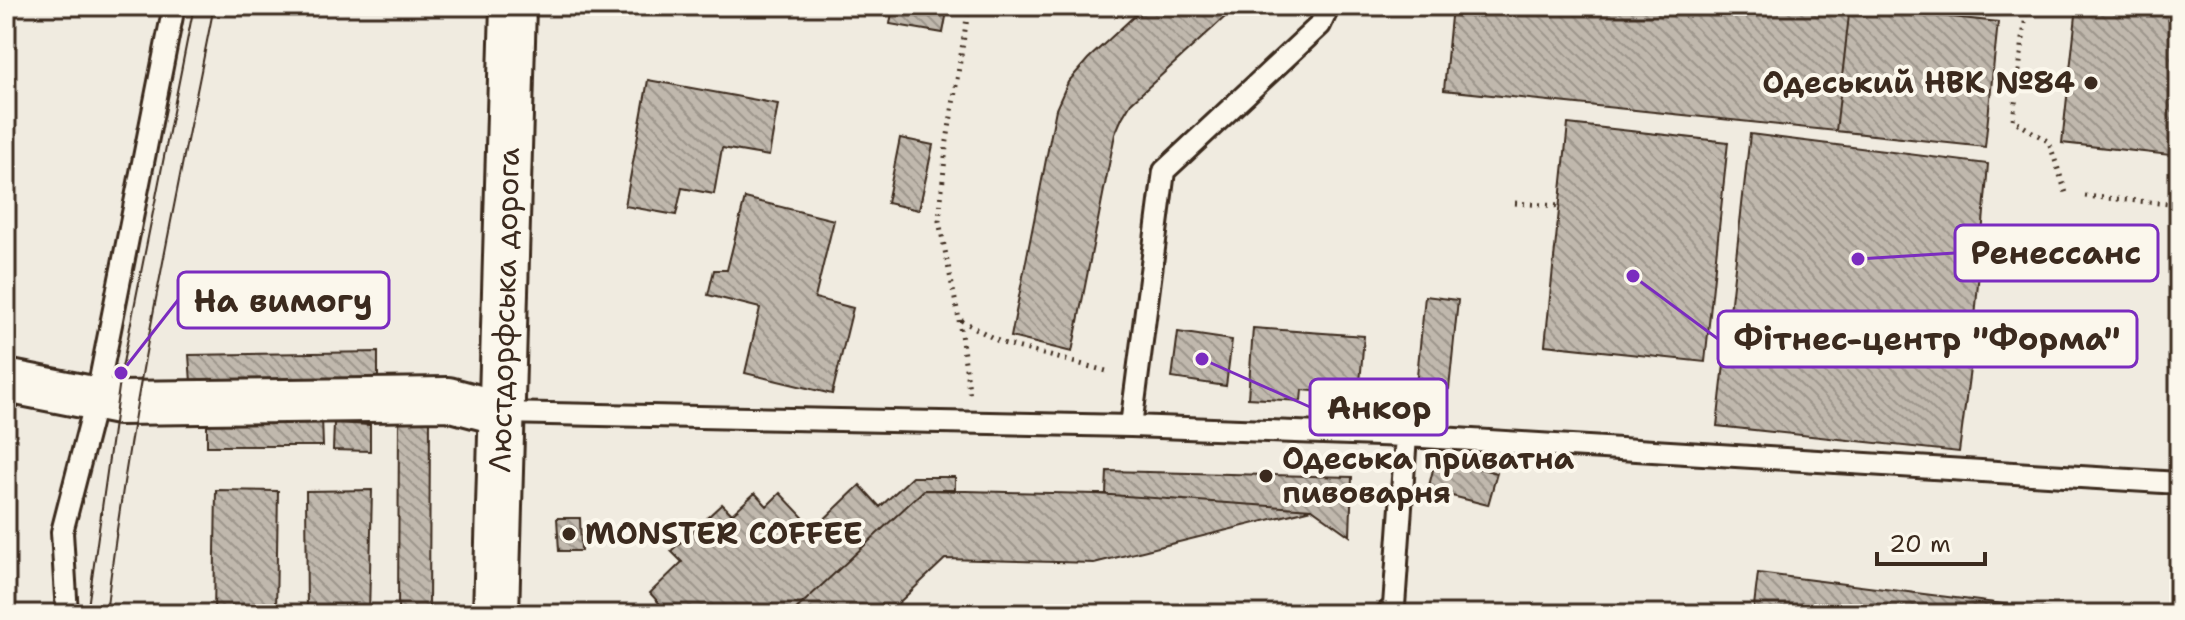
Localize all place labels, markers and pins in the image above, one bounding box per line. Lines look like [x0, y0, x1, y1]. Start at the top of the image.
place label: Одеський НВК №84 [1762, 62, 2075, 103]
marker: Одеський НВК №84 [2082, 74, 2100, 92]
callout: Ренессанс [1955, 225, 2158, 281]
callout: На вимогу [178, 272, 389, 328]
callout: Фітнес-центр "Форма" [1718, 311, 2137, 367]
callout: Анкор [1310, 379, 1447, 435]
place label: Одеська приватна пивоварня [1282, 438, 1575, 513]
marker: Одеська приватна пивоварня [1257, 467, 1275, 485]
place label: MONSTER COFFEE [585, 513, 863, 554]
marker: MONSTER COFFEE [560, 525, 578, 543]

